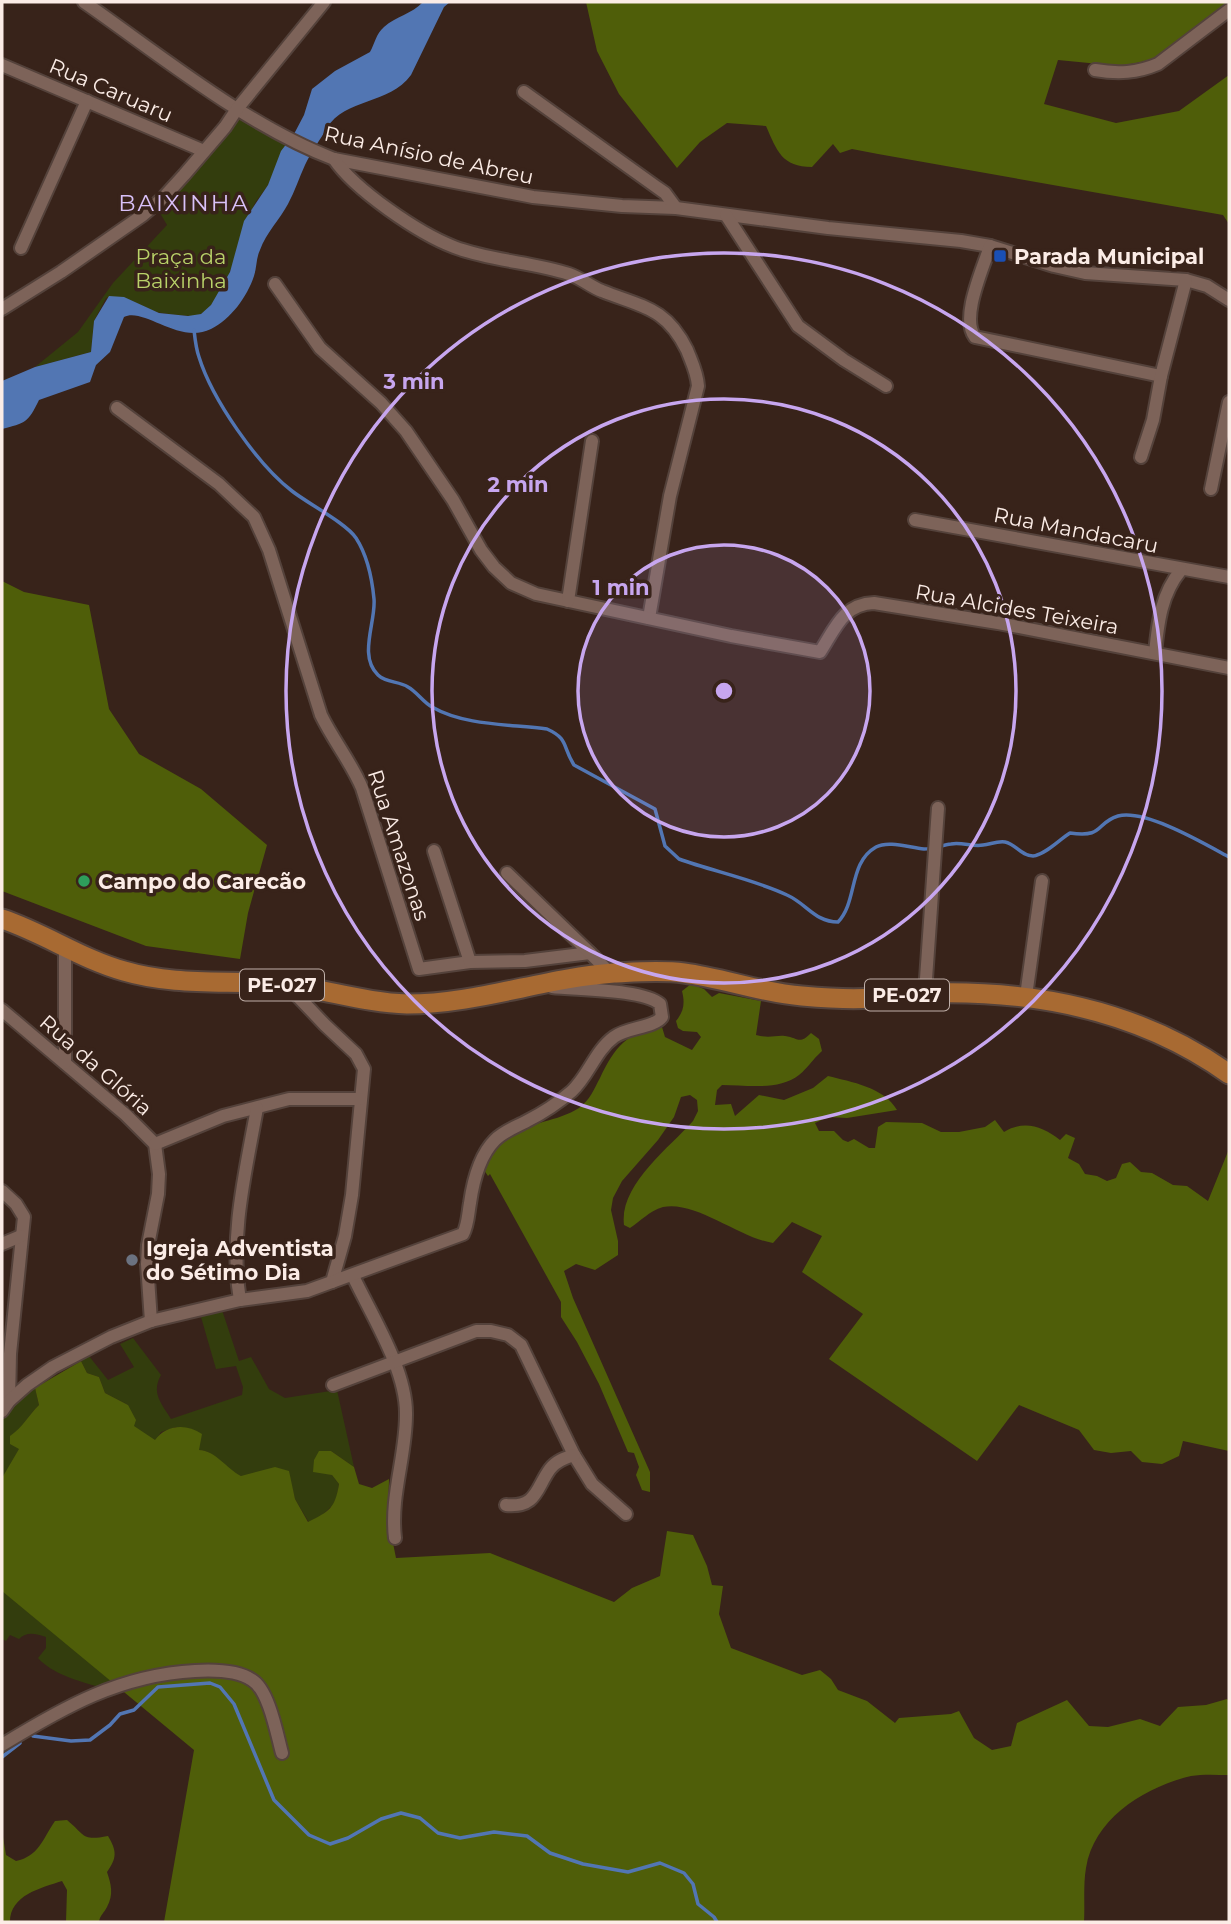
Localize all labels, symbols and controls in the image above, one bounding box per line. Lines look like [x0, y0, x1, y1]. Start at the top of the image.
street label: Rua Caruaru [45, 53, 177, 127]
street label: Rua Anísio de Abreu [322, 121, 536, 189]
district label: BAIXINHA [118, 189, 250, 217]
park label: Praça da Baixinha [135, 244, 227, 293]
place label: Parada Municipal [1014, 244, 1204, 269]
marker: Parada Municipal [992, 248, 1008, 264]
text: 3 min [382, 369, 445, 394]
text: 2 min [487, 472, 549, 497]
street label: Rua Mandacaru [992, 502, 1160, 558]
text: 1 min [592, 575, 650, 600]
street label: Rua Alcides Teixeira [913, 579, 1121, 639]
centre of rings [712, 679, 736, 703]
street label: Rua Amazonas [363, 766, 435, 924]
place label: Campo do Carecão [98, 869, 306, 894]
marker: Campo do Carecão [76, 873, 92, 889]
road number: PE-027 [240, 970, 324, 1001]
road number: PE-027 [865, 979, 949, 1010]
street label: Rua da Glória [35, 1009, 157, 1121]
place label: Igreja Adventista do Sétimo Dia [146, 1236, 334, 1285]
marker: Igreja Adventista do Sétimo Dia [124, 1252, 140, 1268]

